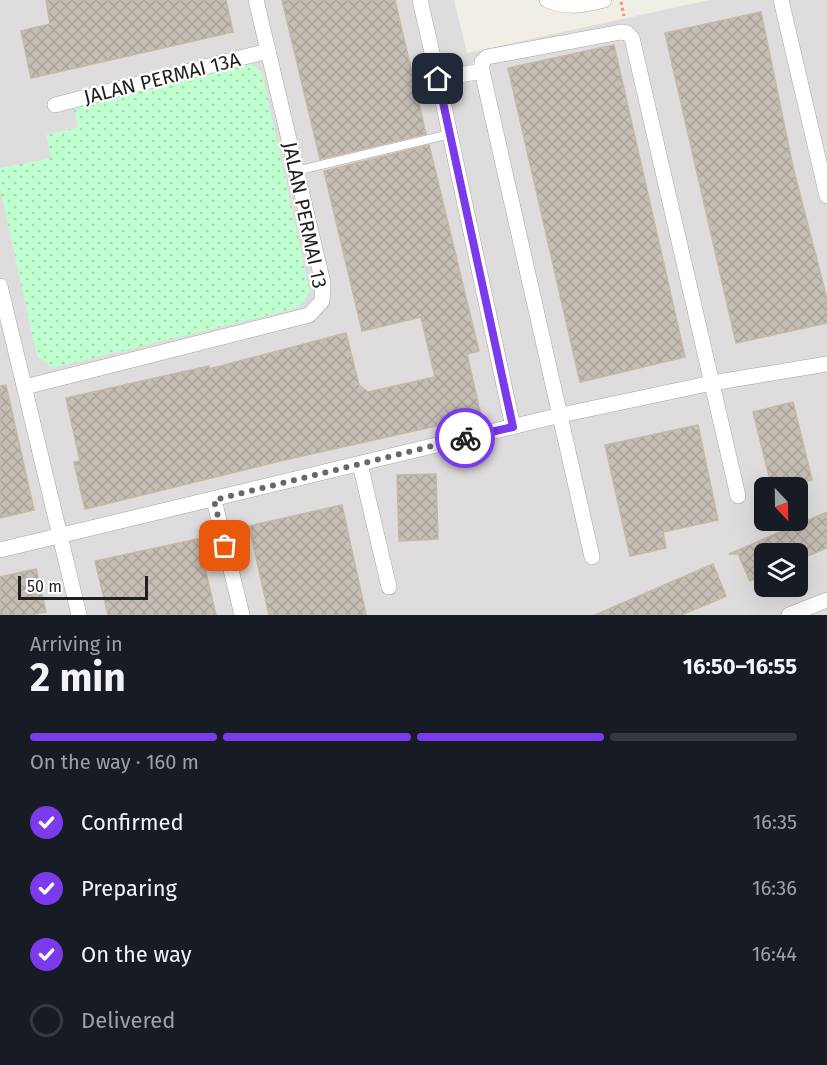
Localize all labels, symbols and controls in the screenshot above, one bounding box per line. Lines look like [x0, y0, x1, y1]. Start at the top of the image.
street label: JALAN PERMAI 13A [81, 47, 243, 109]
pin [412, 53, 463, 104]
icon: home [421, 62, 454, 95]
street label: JALAN PERMAI 13 [278, 140, 332, 290]
courier [435, 408, 495, 468]
icon: bike [449, 422, 482, 455]
north arrow [754, 477, 808, 531]
map controls [754, 477, 808, 597]
pin [199, 520, 250, 571]
icon: bag [208, 529, 241, 562]
button: layers [754, 543, 808, 597]
scale bar [18, 573, 148, 600]
text: 50 m [27, 577, 62, 596]
text: Arriving in [30, 632, 123, 656]
text: 16:50–16:55 [683, 653, 797, 680]
text: 2 min [30, 655, 126, 701]
text: On the way · 160 m [30, 750, 199, 774]
icon: check [30, 806, 63, 839]
text: Confirmed [81, 809, 184, 836]
text: 16:35 [753, 810, 797, 834]
icon: check [30, 872, 63, 905]
text: Preparing [81, 875, 177, 902]
text: 16:36 [752, 876, 797, 900]
icon: check [30, 938, 63, 971]
text: On the way [81, 941, 192, 968]
text: 16:44 [752, 942, 797, 966]
text: Delivered [81, 1007, 176, 1034]

